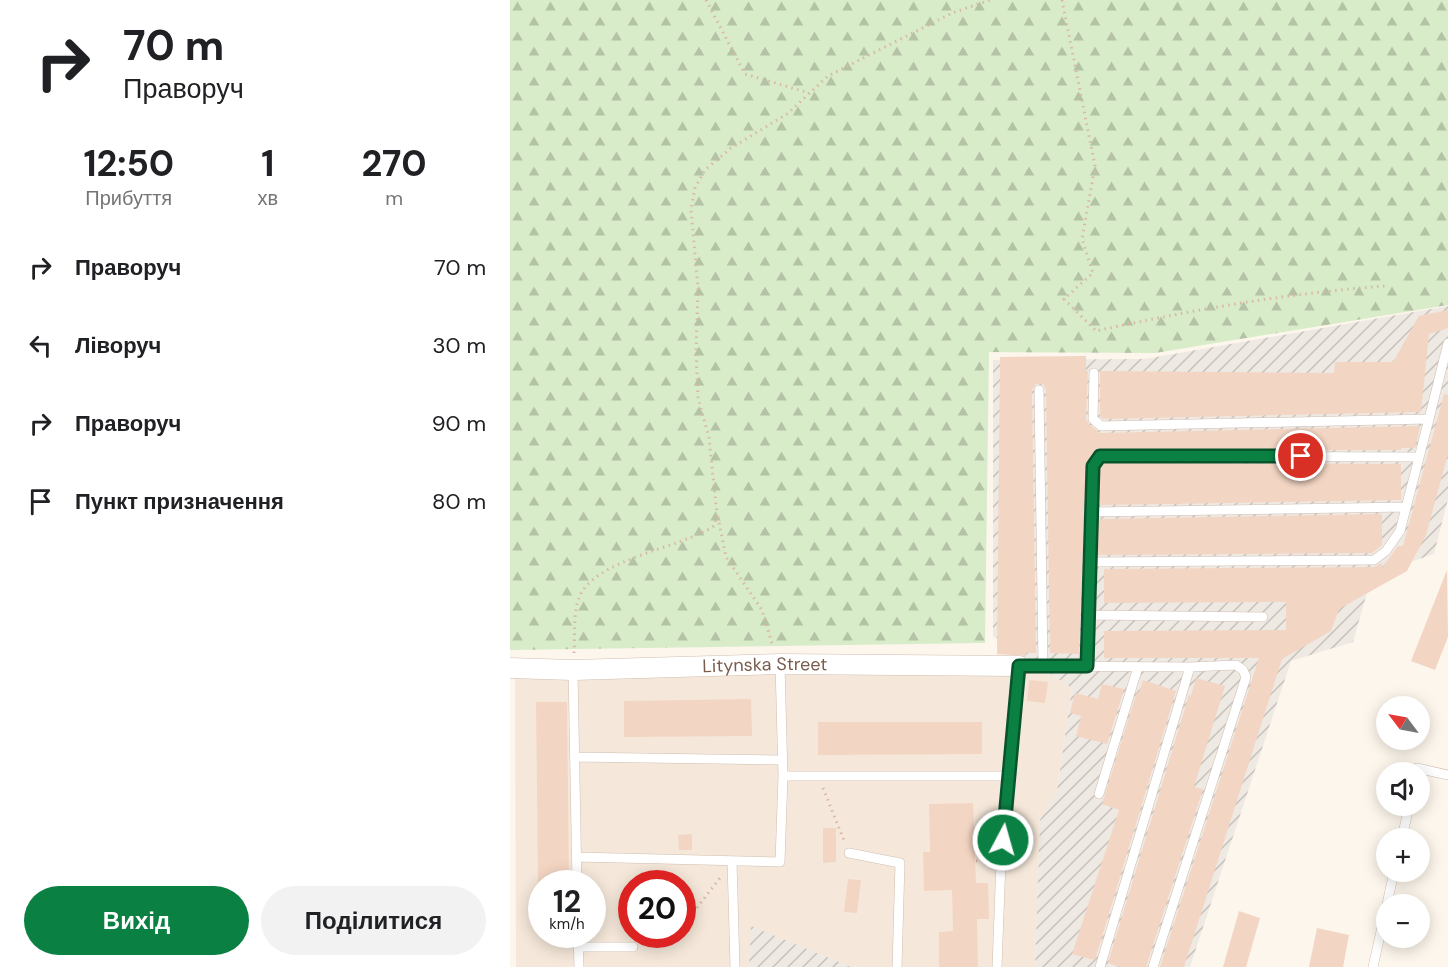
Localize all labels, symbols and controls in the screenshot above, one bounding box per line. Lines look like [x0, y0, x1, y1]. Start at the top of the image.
text: 70 m [123, 18, 224, 73]
icon: right [24, 24, 102, 102]
text: Праворуч [123, 71, 244, 106]
text: 12:50 [83, 140, 174, 187]
text: 1 [261, 140, 274, 187]
text: 270 [362, 140, 427, 187]
text: Прибуття [85, 185, 172, 211]
text: хв [258, 185, 278, 211]
text: m [385, 185, 403, 211]
icon: right [24, 251, 57, 284]
text: Праворуч [75, 253, 181, 282]
text: 70 m [434, 253, 486, 282]
icon: left [24, 329, 57, 362]
text: Ліворуч [75, 331, 161, 360]
text: 30 m [432, 331, 486, 360]
icon: right [24, 407, 57, 440]
text: Праворуч [75, 409, 181, 438]
text: 90 m [432, 409, 486, 438]
pin [1275, 430, 1326, 481]
icon: arrive [1284, 439, 1317, 472]
icon: arrive [24, 485, 57, 518]
text: Пункт призначення [75, 487, 284, 516]
text: 80 m [432, 487, 486, 516]
street label: Litynska Street [702, 652, 827, 678]
north arrow [1376, 696, 1430, 750]
map controls [1376, 696, 1430, 948]
button: sound [1376, 762, 1430, 816]
position arrow [971, 808, 1035, 872]
button: + [1376, 828, 1430, 882]
speed limit sign: 20 [618, 870, 696, 948]
text: 12 [553, 882, 581, 921]
button: Вихід [24, 886, 249, 955]
button: Поділитися [261, 886, 486, 955]
button: − [1376, 894, 1430, 948]
text: km/h [549, 914, 585, 934]

